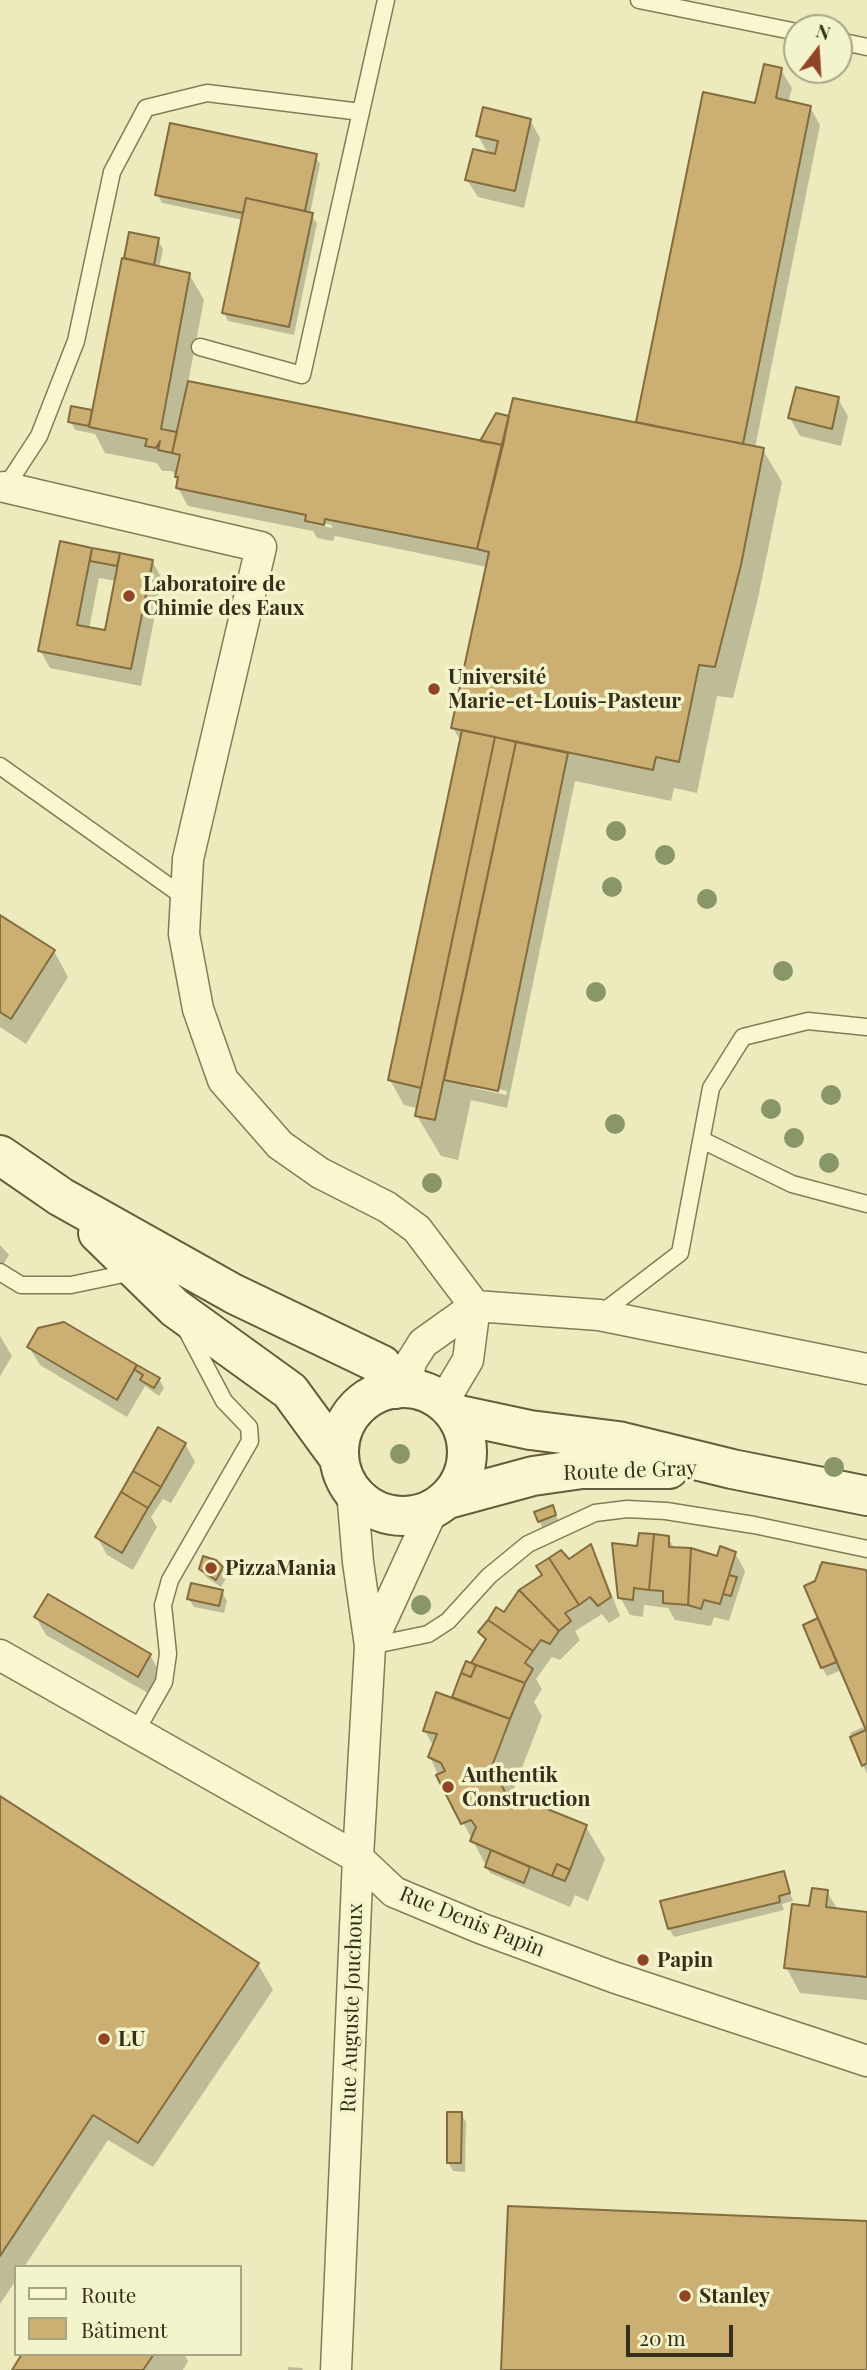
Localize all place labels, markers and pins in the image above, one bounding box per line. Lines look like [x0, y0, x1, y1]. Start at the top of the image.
place label: Laboratoire de Chimie des Eaux [143, 571, 304, 621]
marker: Laboratoire de Chimie des Eaux [121, 588, 137, 604]
place label: Université Marie-et-Louis-Pasteur [448, 664, 681, 714]
marker: Université Marie-et-Louis-Pasteur [426, 681, 442, 697]
place label: PizzaMania [225, 1555, 336, 1581]
marker: PizzaMania [203, 1560, 219, 1576]
place label: Authentik Construction [462, 1762, 590, 1812]
marker: Authentik Construction [440, 1779, 456, 1795]
place label: Papin [657, 1947, 713, 1973]
marker: Papin [635, 1952, 651, 1968]
place label: LU [118, 2026, 145, 2052]
marker: LU [96, 2031, 112, 2047]
place label: Stanley [699, 2283, 770, 2309]
marker: Stanley [677, 2288, 693, 2304]

